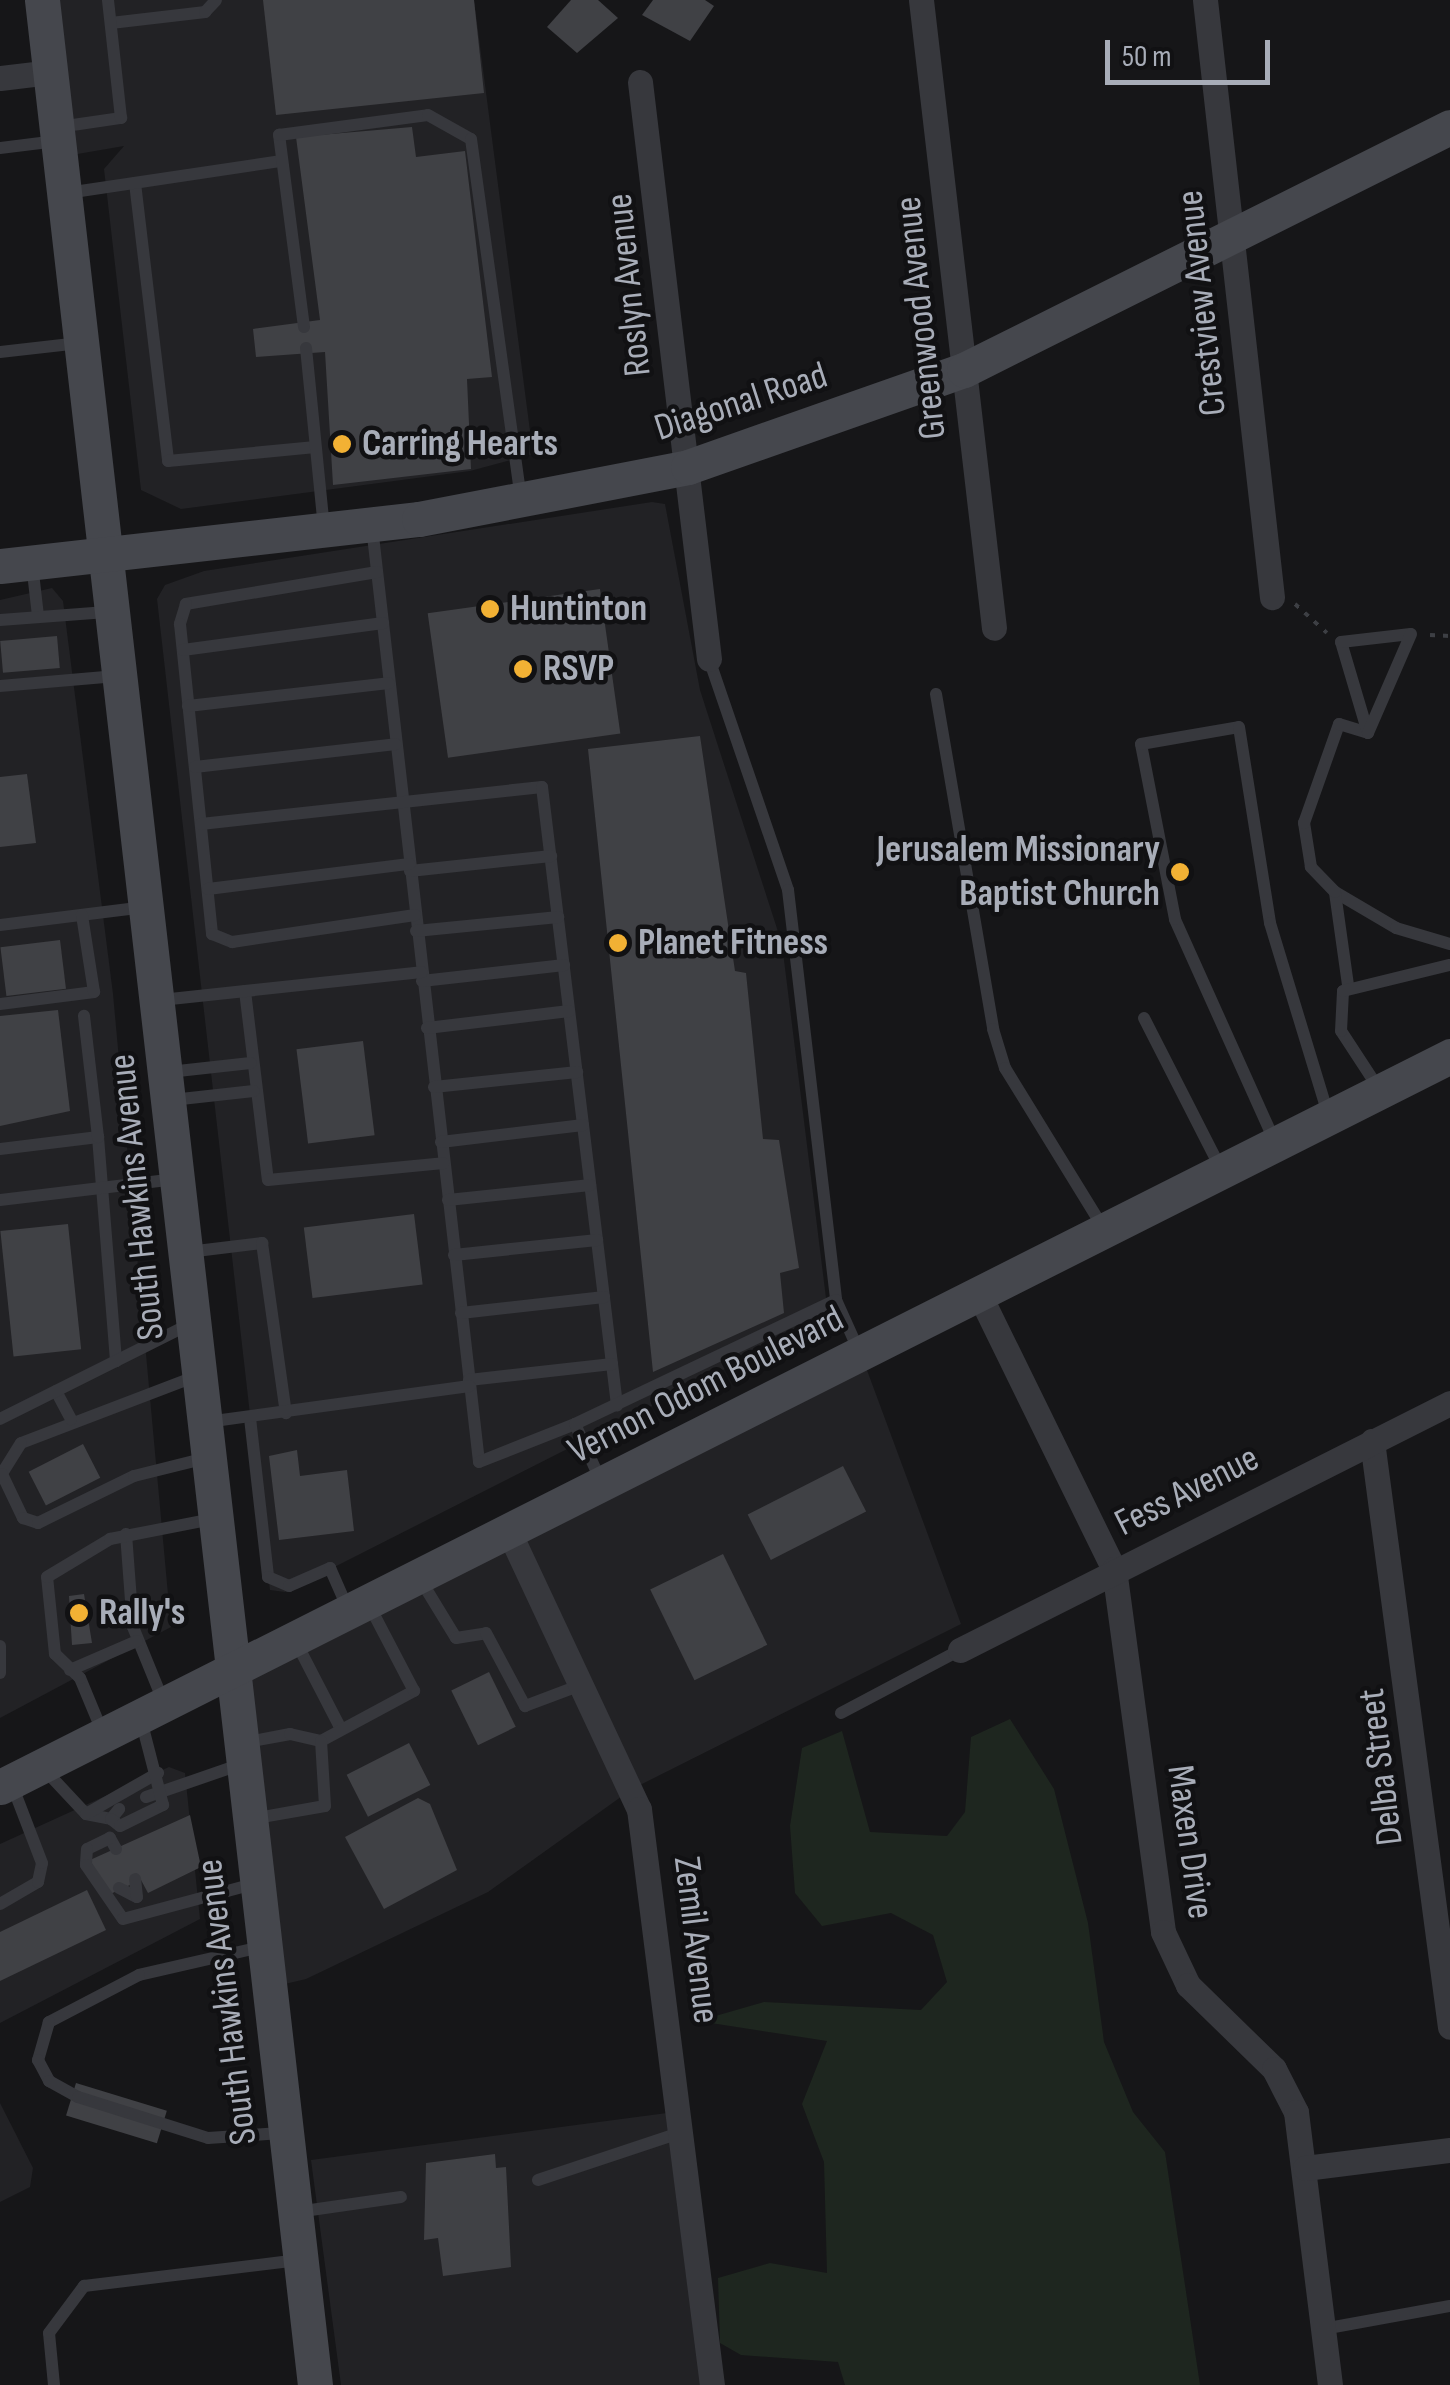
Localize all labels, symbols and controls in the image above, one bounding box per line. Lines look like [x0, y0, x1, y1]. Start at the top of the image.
scale bar [1110, 20, 1275, 82]
text: 50 m [1122, 39, 1171, 75]
street label: Crestview Avenue [1167, 188, 1237, 418]
street label: Roslyn Avenue [597, 191, 661, 379]
street label: Greenwood Avenue [886, 194, 956, 442]
street label: Diagonal Road [649, 353, 833, 451]
place label: Carring Hearts [362, 421, 558, 467]
marker: Carring Hearts [331, 433, 353, 455]
place label: Huntinton [510, 586, 647, 632]
marker: Huntinton [479, 598, 501, 620]
place label: RSVP [543, 646, 614, 692]
marker: RSVP [512, 658, 534, 680]
place label: Jerusalem Missionary Baptist Church [876, 827, 1160, 916]
marker: Jerusalem Missionary Baptist Church [1169, 861, 1191, 883]
place label: Planet Fitness [638, 920, 828, 966]
marker: Planet Fitness [607, 932, 629, 954]
street label: South Hawkins Avenue [99, 1052, 175, 1342]
street label: Vernon Odom Boulevard [561, 1296, 851, 1474]
street label: Fess Avenue [1108, 1436, 1266, 1546]
place label: Rally's [99, 1590, 185, 1636]
marker: Rally's [68, 1602, 90, 1624]
street label: Delba Street [1349, 1686, 1413, 1848]
street label: Maxen Drive [1157, 1762, 1223, 1922]
street label: Zemil Avenue [663, 1854, 729, 2026]
street label: South Hawkins Avenue [187, 1857, 267, 2147]

